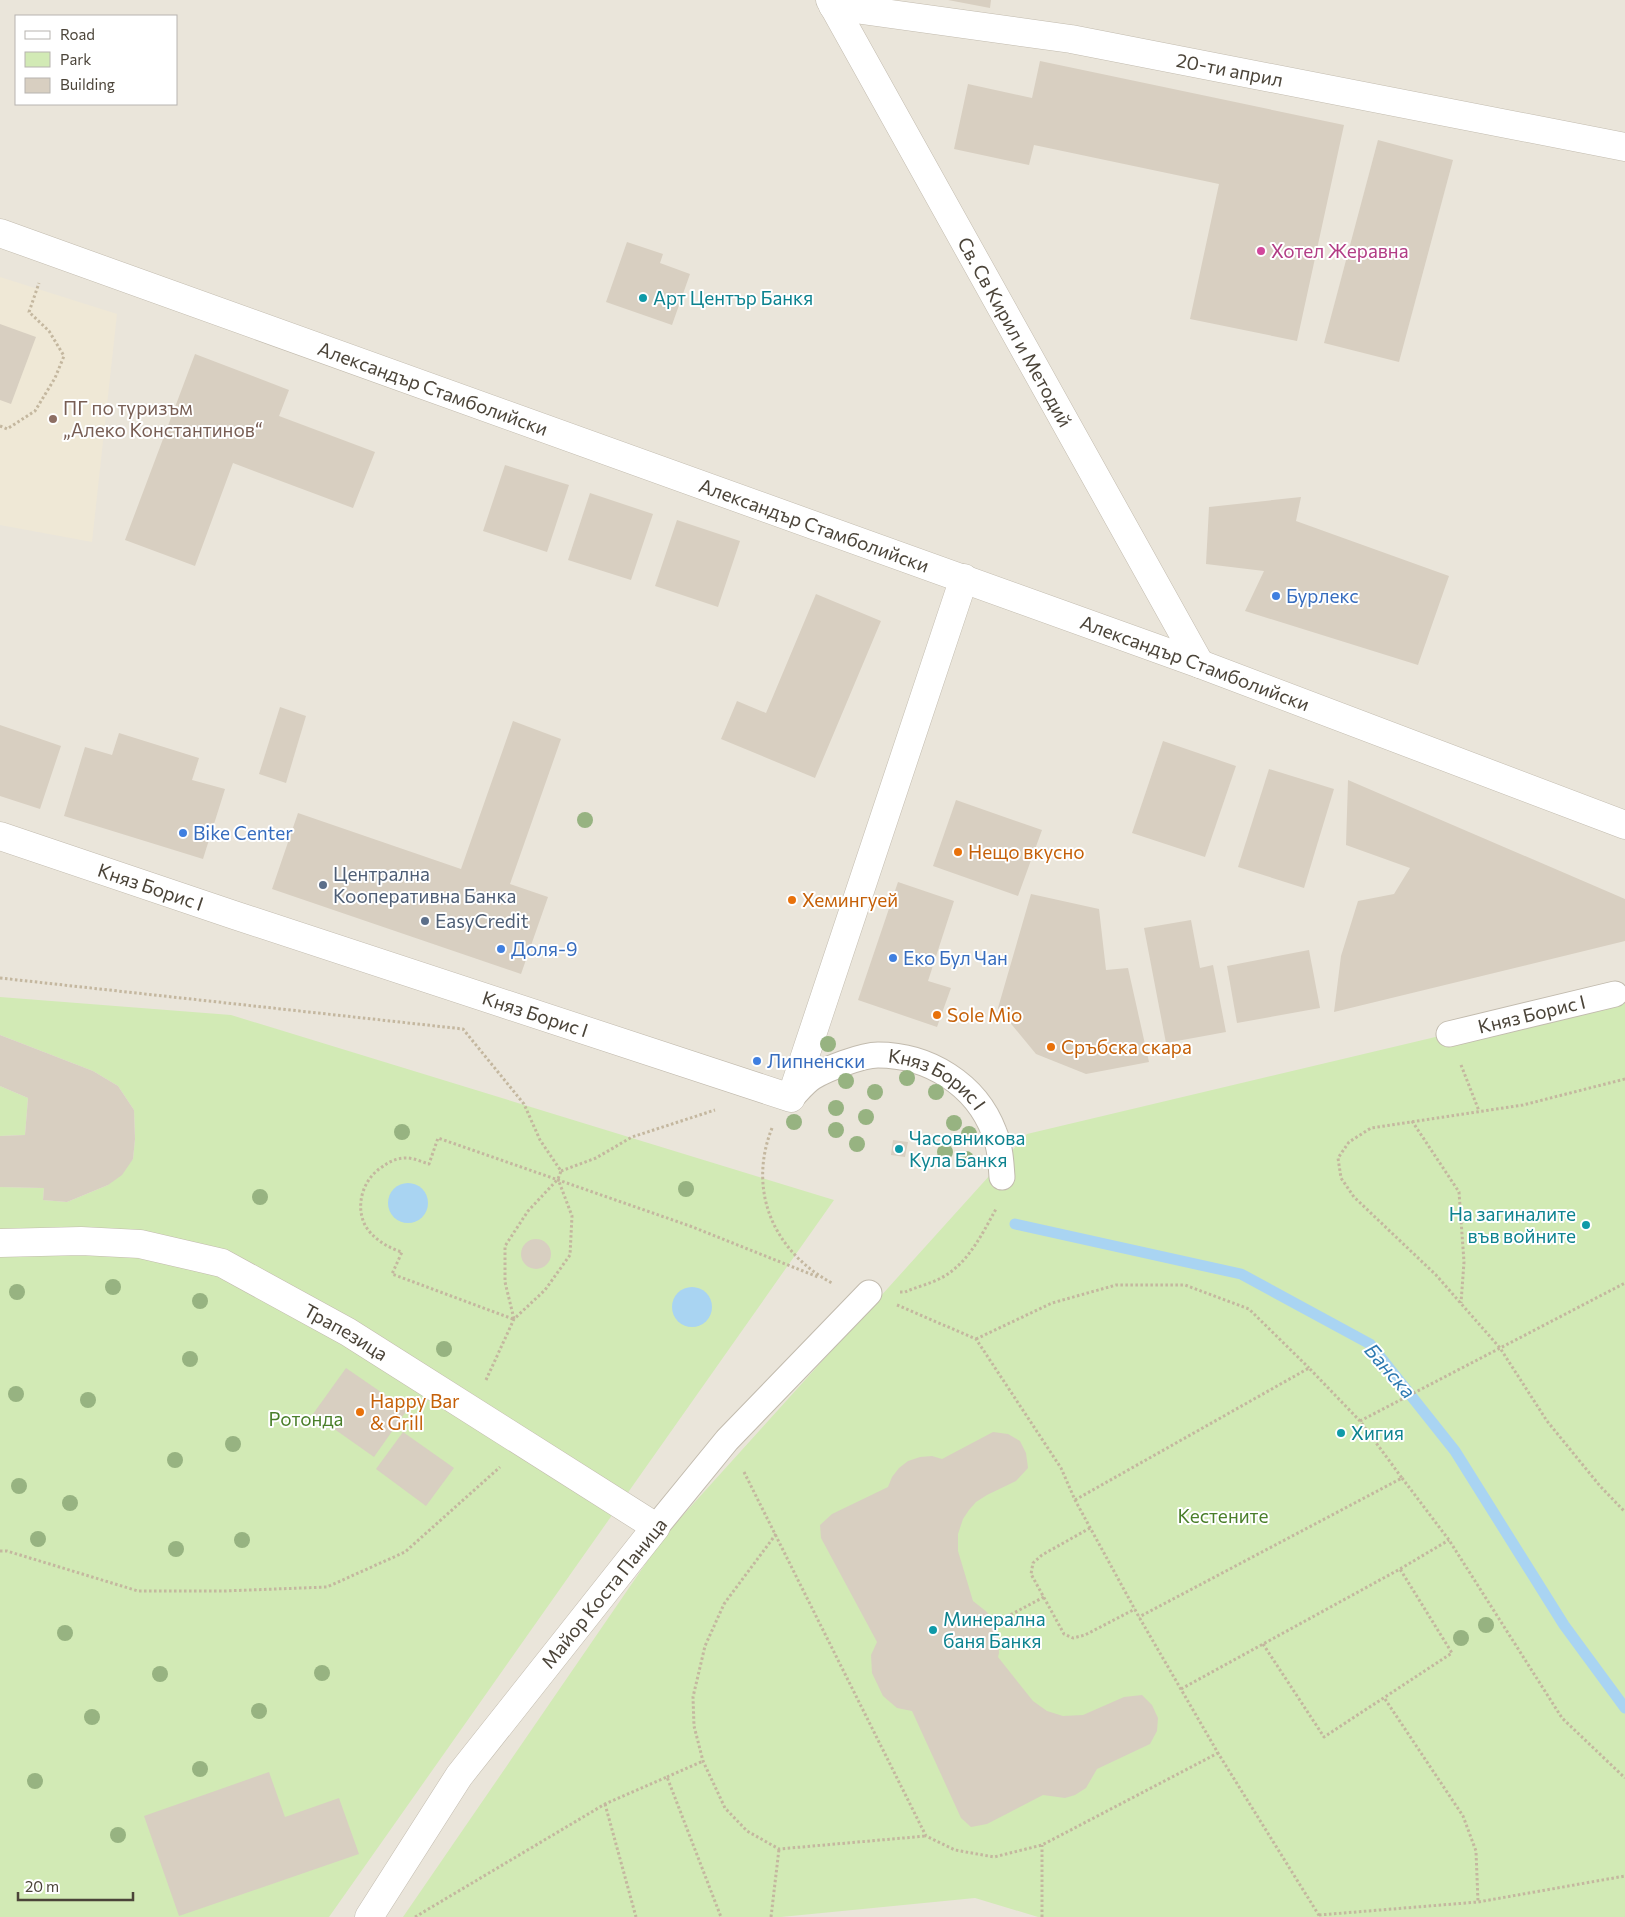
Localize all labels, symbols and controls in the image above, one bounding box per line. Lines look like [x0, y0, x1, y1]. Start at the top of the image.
legend [15, 15, 178, 105]
text: Road [60, 25, 95, 43]
street label: 20-ти април [1175, 48, 1285, 91]
text: Park [60, 50, 91, 68]
text: Building [60, 75, 115, 93]
street label: Св. Св Кирил и Методий [953, 233, 1078, 431]
place label: Хотел Жеравна [1271, 239, 1409, 262]
marker: Хотел Жеравна [1255, 245, 1267, 257]
place label: Арт Център Банкя [653, 286, 813, 309]
marker: Арт Център Банкя [637, 292, 649, 304]
street label: Александър Стамболийски [315, 336, 551, 440]
place label: ПГ по туризъм „Алеко Константинов“ [63, 396, 263, 441]
marker: ПГ по туризъм „Алеко Константинов“ [47, 413, 59, 425]
street label: Александър Стамболийски [696, 473, 932, 577]
place label: Бурлекс [1286, 584, 1359, 607]
marker: Бурлекс [1270, 590, 1282, 602]
street label: Александър Стамболийски [1077, 610, 1313, 715]
place label: Bike Center [193, 821, 293, 844]
marker: Bike Center [177, 827, 189, 839]
place label: Нещо вкусно [968, 840, 1085, 863]
marker: Нещо вкусно [952, 846, 964, 858]
street label: Княз Борис I [95, 858, 207, 915]
place label: Централна Кооперативна Банка [333, 862, 516, 907]
marker: Централна Кооперативна Банка [317, 879, 329, 891]
place label: Хемингуей [802, 888, 898, 911]
marker: Хемингуей [786, 894, 798, 906]
place label: EasyCredit [435, 909, 529, 932]
marker: EasyCredit [419, 915, 431, 927]
place label: Доля-9 [511, 937, 578, 960]
marker: Доля-9 [495, 943, 507, 955]
place label: Еко Бул Чан [903, 946, 1008, 969]
marker: Еко Бул Чан [887, 952, 899, 964]
street label: Княз Борис I [479, 985, 591, 1042]
street label: Княз Борис I [1475, 990, 1588, 1038]
place label: Sole Mio [947, 1003, 1022, 1026]
marker: Sole Mio [931, 1009, 943, 1021]
place label: Сръбска скара [1061, 1035, 1192, 1058]
marker: Сръбска скара [1045, 1041, 1057, 1053]
street label: Княз Борис I [887, 1043, 991, 1114]
place label: Липненски [767, 1049, 865, 1072]
marker: Липненски [751, 1055, 763, 1067]
place label: Часовникова Кула Банкя [909, 1126, 1025, 1171]
marker: Часовникова Кула Банкя [893, 1143, 905, 1155]
place label: На загиналите във войните [1449, 1202, 1576, 1247]
marker: На загиналите във войните [1580, 1219, 1592, 1231]
street label: Трапезица [300, 1298, 392, 1365]
water label: Банска [1360, 1338, 1421, 1403]
place label: Happy Bar & Grill [370, 1389, 460, 1434]
marker: Happy Bar & Grill [354, 1406, 366, 1418]
park label: Ротонда [269, 1407, 343, 1430]
place label: Хигия [1351, 1421, 1404, 1444]
marker: Хигия [1335, 1427, 1347, 1439]
park label: Кестените [1178, 1504, 1268, 1527]
street label: Майор Коста Паница [536, 1513, 671, 1672]
place label: Минерална баня Банкя [943, 1607, 1046, 1652]
marker: Минерална баня Банкя [927, 1624, 939, 1636]
scale bar [18, 1870, 132, 1902]
text: 20 m [25, 1877, 59, 1895]

